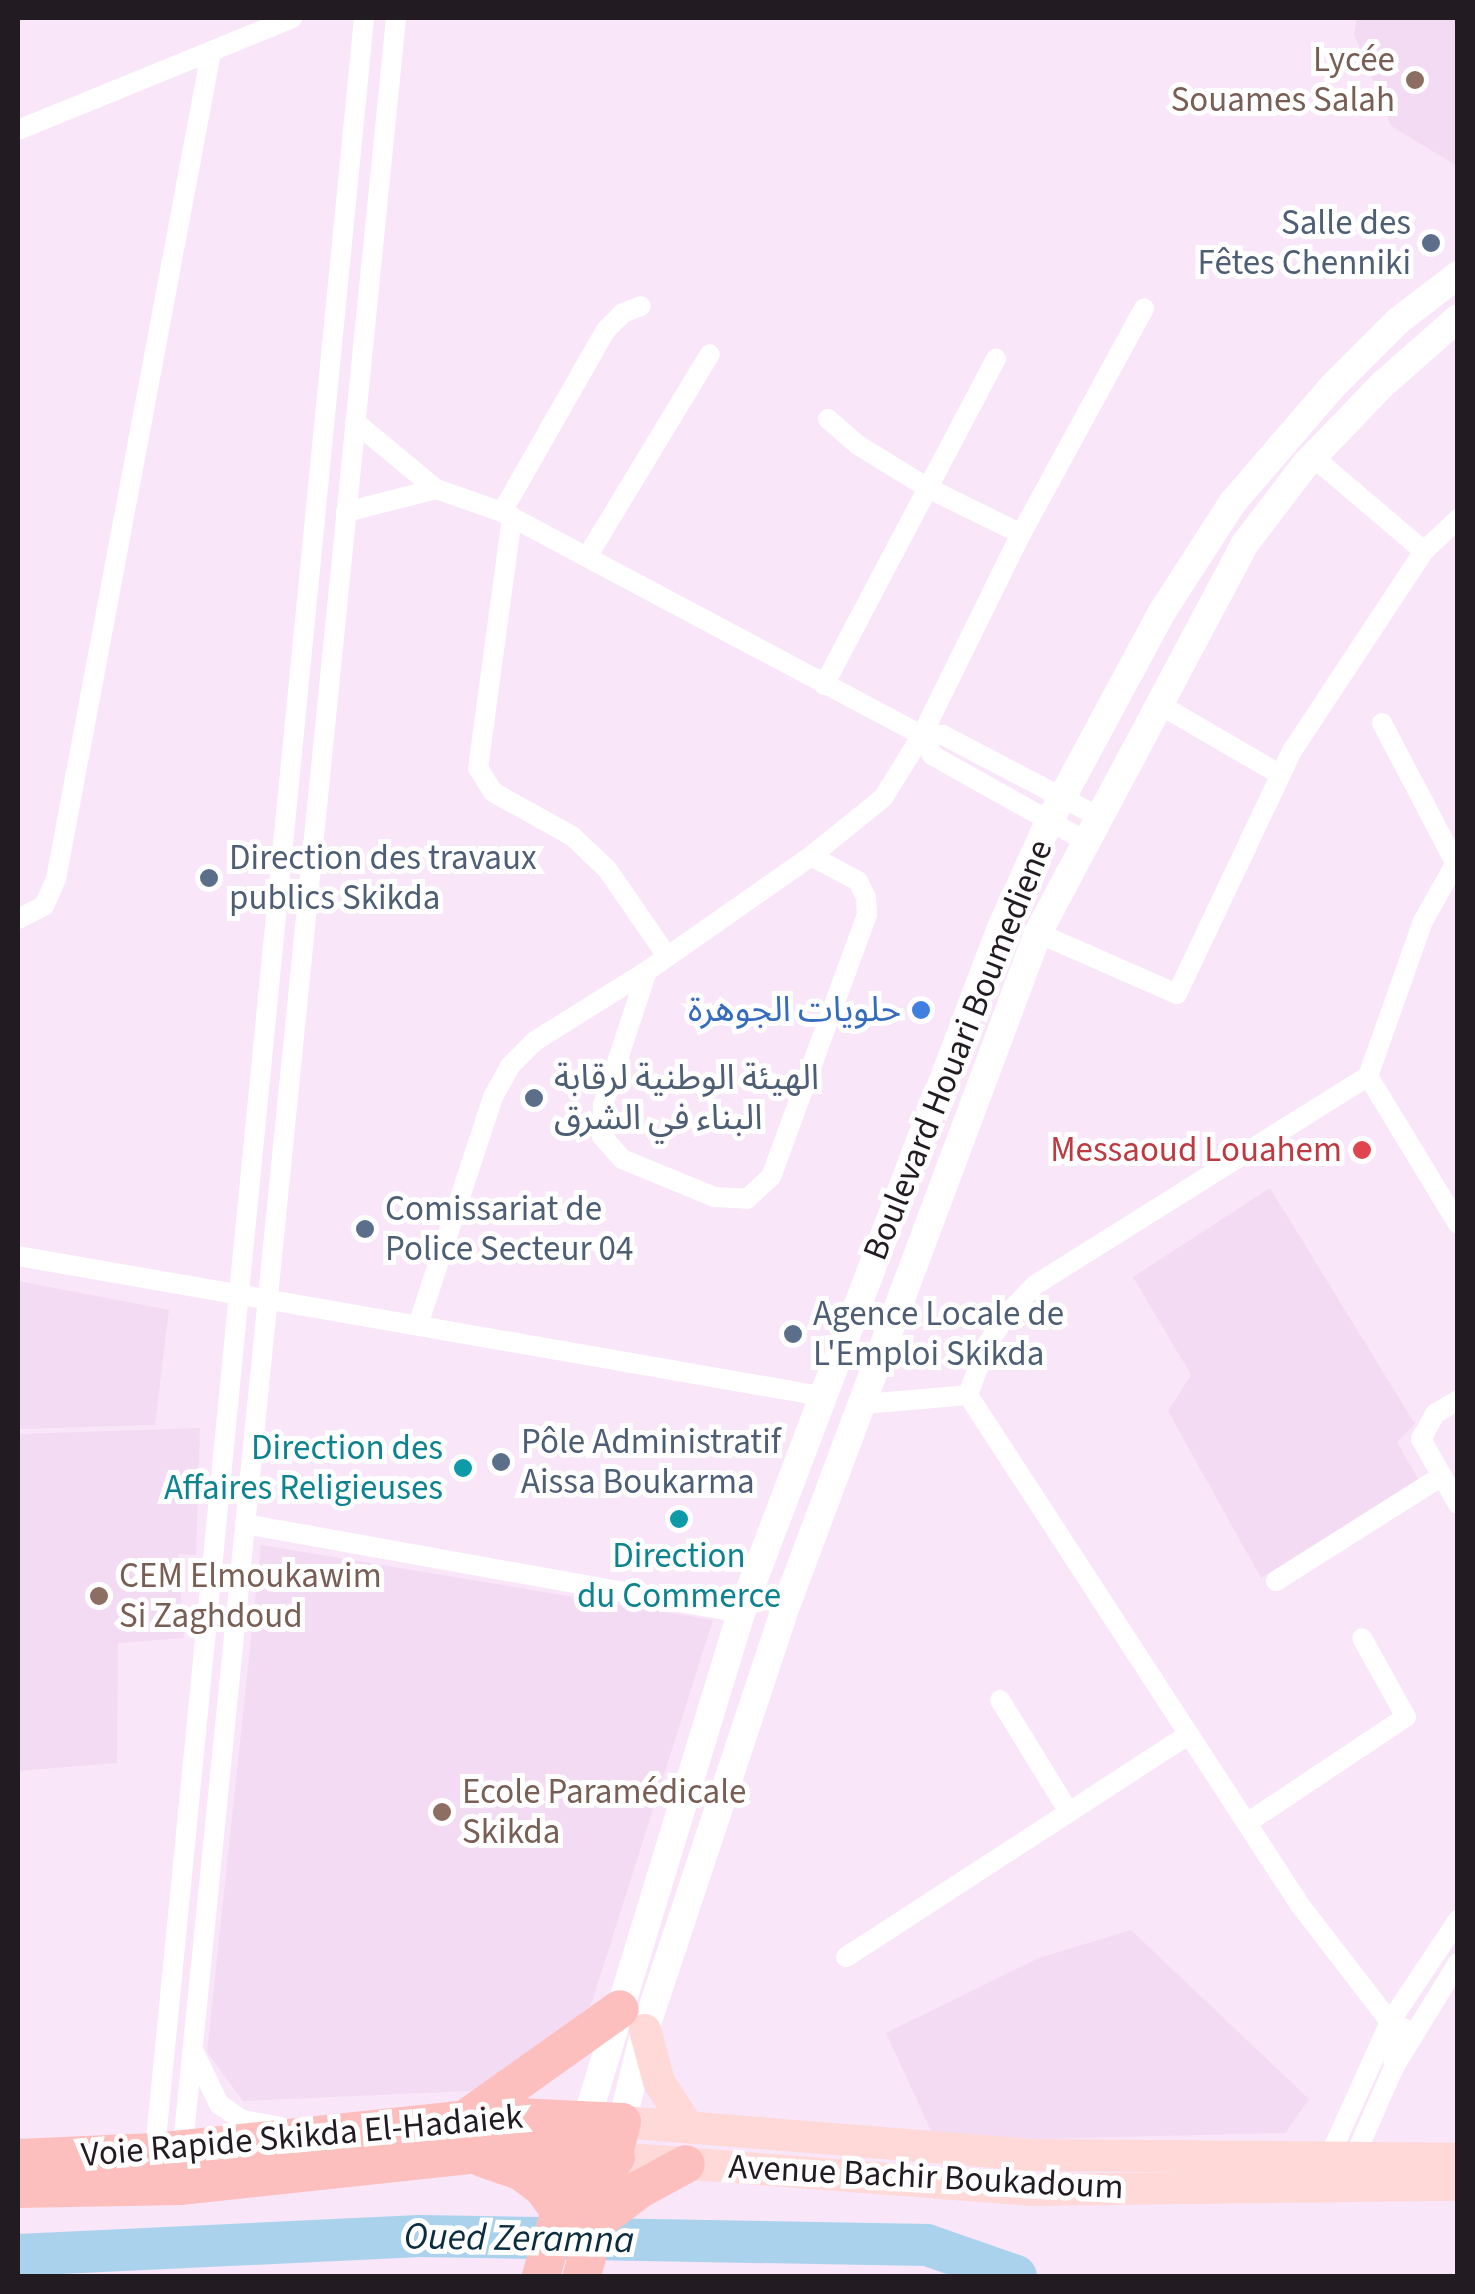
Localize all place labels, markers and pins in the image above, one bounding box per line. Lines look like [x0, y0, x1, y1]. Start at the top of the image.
place label: Lycée Souames Salah [1171, 39, 1395, 121]
marker: Lycée Souames Salah [1404, 69, 1426, 91]
place label: Salle des Fêtes Chenniki [1198, 202, 1411, 284]
marker: Salle des Fêtes Chenniki [1420, 232, 1442, 254]
place label: Direction des travaux publics Skikda [229, 837, 537, 919]
marker: Direction des travaux publics Skikda [198, 867, 220, 889]
place label: حلويات الجوهرة [688, 989, 901, 1031]
marker: حلويات الجوهرة [910, 999, 932, 1021]
place label: الهيئة الوطنية لرقابة البناء في الشرق [554, 1057, 819, 1139]
marker: الهيئة الوطنية لرقابة البناء في الشرق [523, 1087, 545, 1109]
place label: Messaoud Louahem [1050, 1129, 1342, 1171]
marker: Messaoud Louahem [1351, 1139, 1373, 1161]
place label: Comissariat de Police Secteur 04 [385, 1188, 633, 1270]
marker: Comissariat de Police Secteur 04 [354, 1218, 376, 1240]
place label: Agence Locale de L'Emploi Skikda [813, 1293, 1064, 1375]
marker: Agence Locale de L'Emploi Skikda [782, 1323, 804, 1345]
place label: Pôle Administratif Aissa Boukarma [521, 1421, 781, 1503]
place label: Direction des Affaires Religieuses [164, 1427, 443, 1509]
marker: Pôle Administratif Aissa Boukarma [490, 1451, 512, 1473]
marker: Direction des Affaires Religieuses [452, 1457, 474, 1479]
marker: Direction du Commerce [668, 1508, 690, 1530]
place label: Direction du Commerce [577, 1535, 781, 1617]
place label: CEM Elmoukawim Si Zaghdoud [119, 1555, 382, 1637]
marker: CEM Elmoukawim Si Zaghdoud [88, 1585, 110, 1607]
place label: Ecole Paramédicale Skikda [462, 1771, 746, 1853]
marker: Ecole Paramédicale Skikda [431, 1801, 453, 1823]

